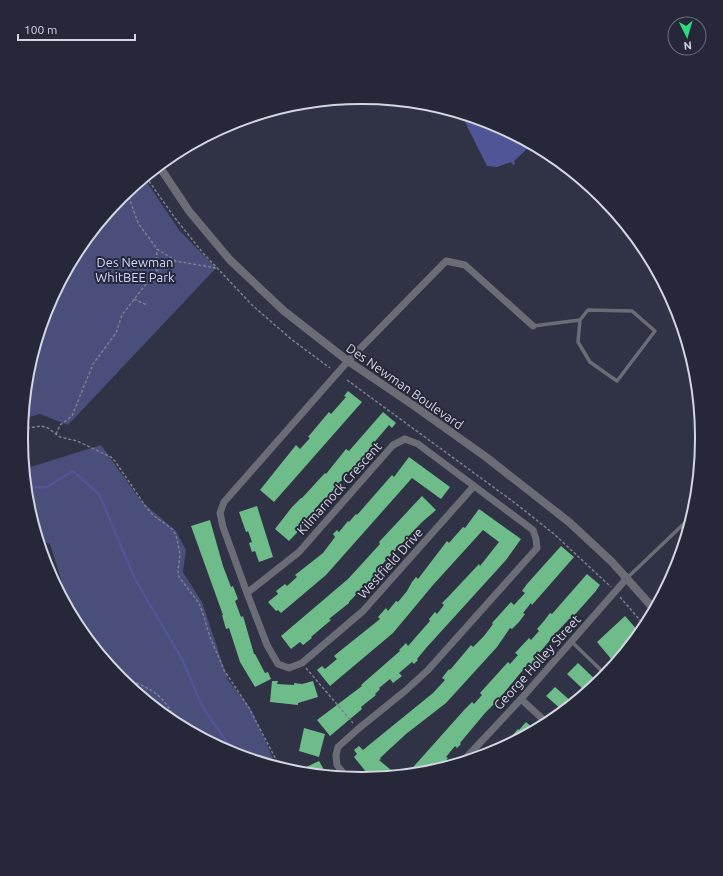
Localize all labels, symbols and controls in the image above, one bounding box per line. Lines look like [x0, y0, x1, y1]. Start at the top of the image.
scale bar [18, 16, 135, 42]
north arrow [667, 16, 707, 56]
text: 100 m [24, 23, 57, 36]
text: N [683, 40, 692, 52]
park label: Des Newman WhitBEE Park [95, 255, 175, 284]
street label: Des Newman Boulevard [344, 340, 466, 432]
street label: Kilmarnock Crescent [294, 439, 384, 537]
street label: Westfield Drive [355, 525, 425, 601]
street label: George Holley Street [491, 612, 583, 712]

